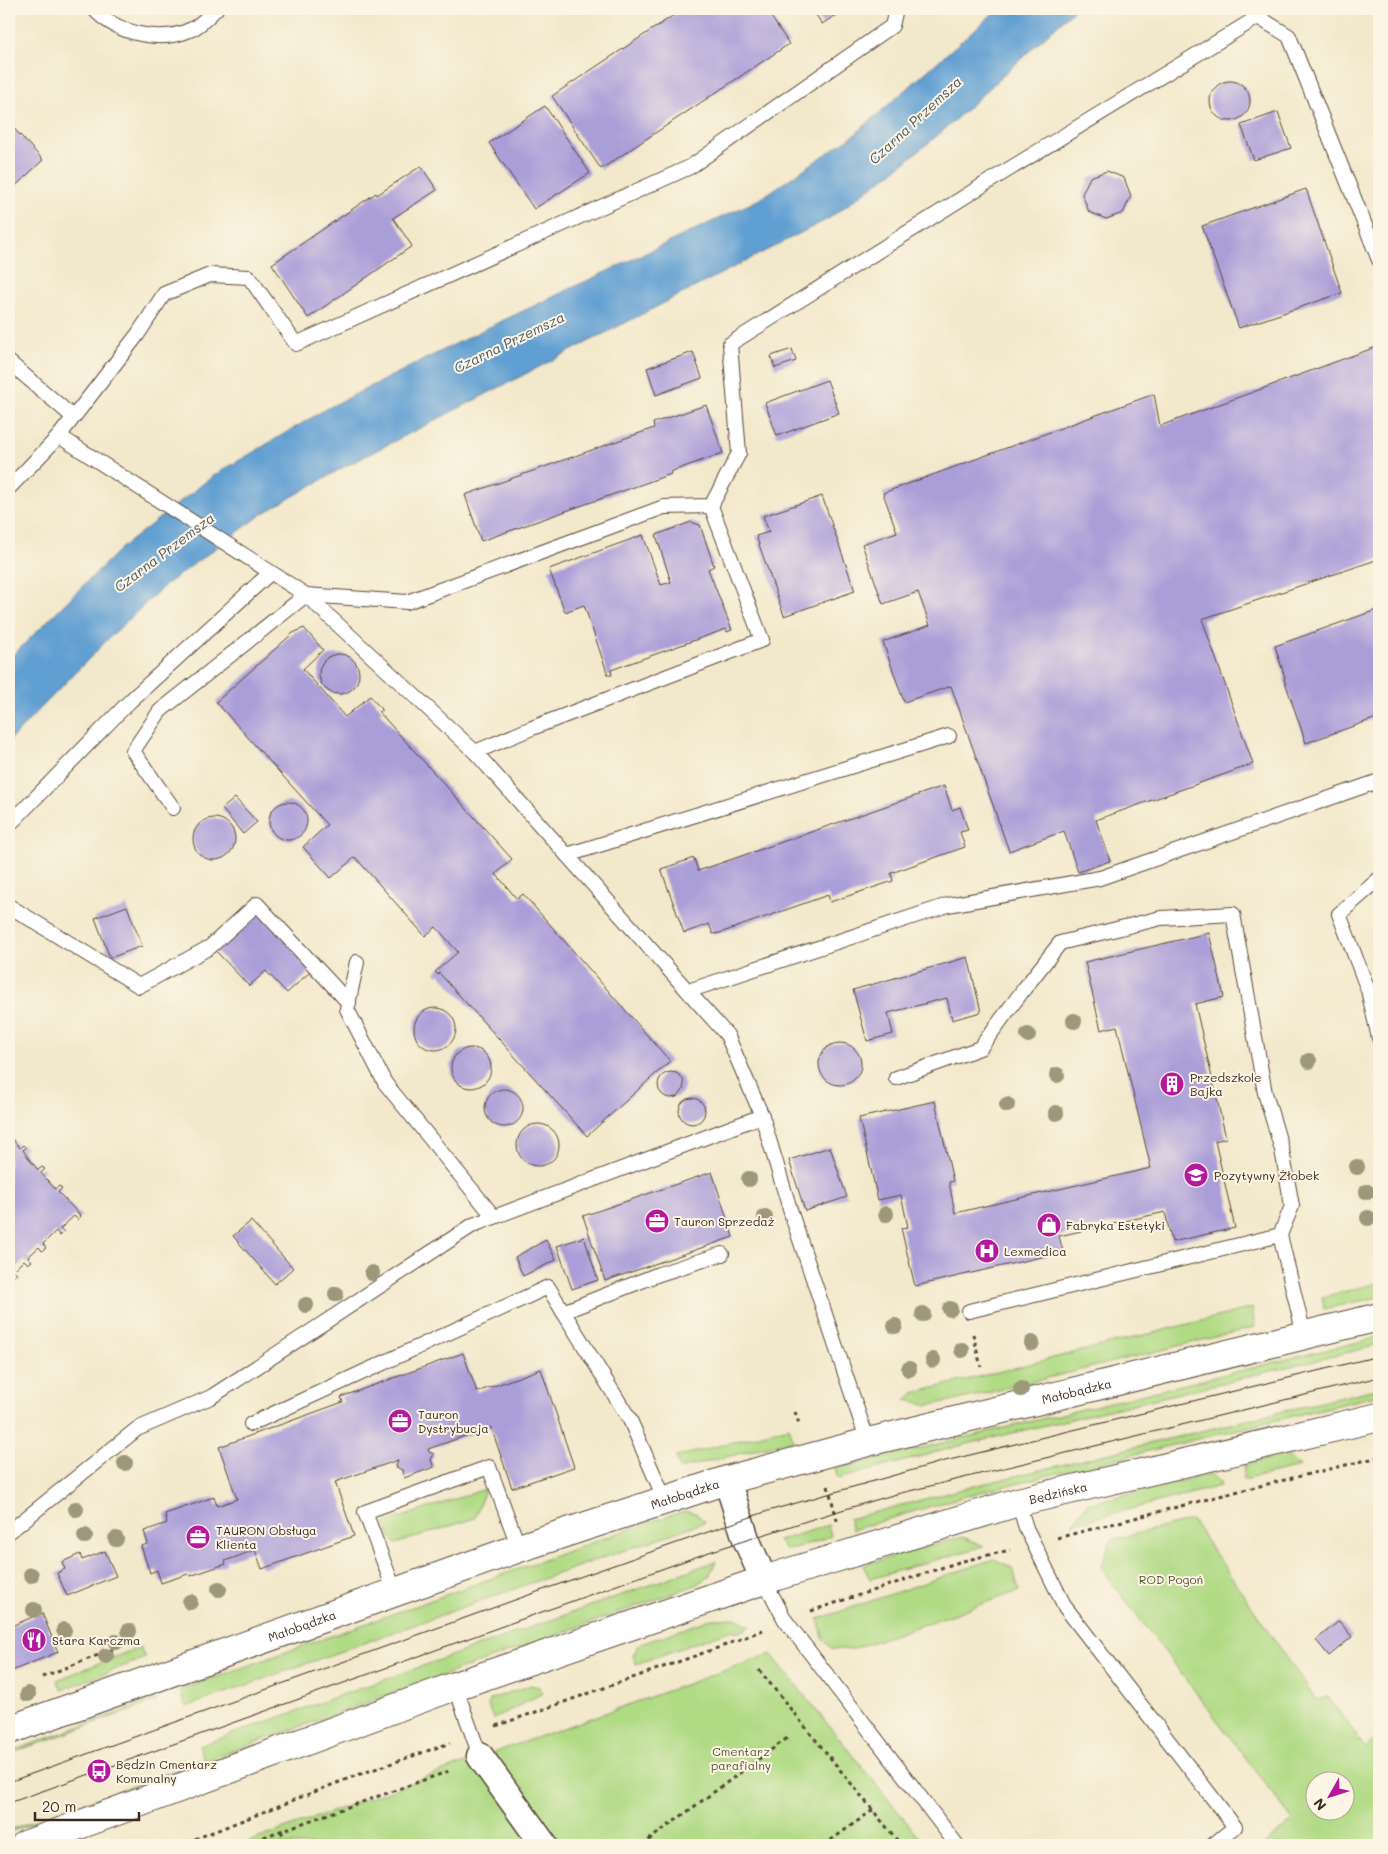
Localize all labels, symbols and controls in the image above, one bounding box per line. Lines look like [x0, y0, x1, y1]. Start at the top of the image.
water label: Czarna Przemsza [864, 72, 966, 168]
water label: Czarna Przemsza [450, 307, 568, 377]
water label: Czarna Przemsza [110, 508, 218, 596]
place label: Przedszkole Bajka [1190, 1069, 1262, 1099]
building icon: Przedszkole Bajka [1159, 1071, 1185, 1097]
school or university icon: Pozytywny Żłobek [1183, 1162, 1209, 1188]
place label: Pozytywny Żłobek [1214, 1167, 1319, 1183]
office icon: Tauron Sprzedaż [644, 1208, 670, 1234]
shop icon: Fabryka Estetyki [1036, 1212, 1062, 1238]
place label: Tauron Sprzedaż [674, 1213, 775, 1229]
place label: Fabryka Estetyki [1066, 1217, 1165, 1233]
hospital icon: Lexmedica [974, 1238, 1000, 1264]
place label: Lexmedica [1004, 1243, 1067, 1259]
street label: Małobądzka [1040, 1375, 1113, 1407]
place label: Tauron Dystrybucja [418, 1406, 489, 1436]
office icon: Tauron Dystrybucja [387, 1408, 413, 1434]
street label: Małobądzka [649, 1475, 721, 1512]
street label: Będzińska [1027, 1478, 1089, 1507]
place label: TAURON Obsługa Klienta [216, 1522, 317, 1552]
office icon: TAURON Obsługa Klienta [185, 1524, 211, 1550]
park label: ROD Pogoń [1139, 1571, 1203, 1587]
street label: Małobądzka [266, 1606, 338, 1645]
restaurant icon: Stara Karczma [21, 1627, 47, 1653]
place label: Stara Karczma [52, 1632, 140, 1648]
park label: Cmentarz parafialny [711, 1743, 771, 1773]
place label: Będzin Cmentarz Komunalny [116, 1756, 217, 1786]
bus stop icon: Będzin Cmentarz Komunalny [86, 1758, 112, 1784]
north arrow [1306, 1772, 1356, 1822]
scale bar [35, 1789, 139, 1821]
text: N [1309, 1794, 1330, 1815]
text: 20 m [42, 1796, 76, 1816]

